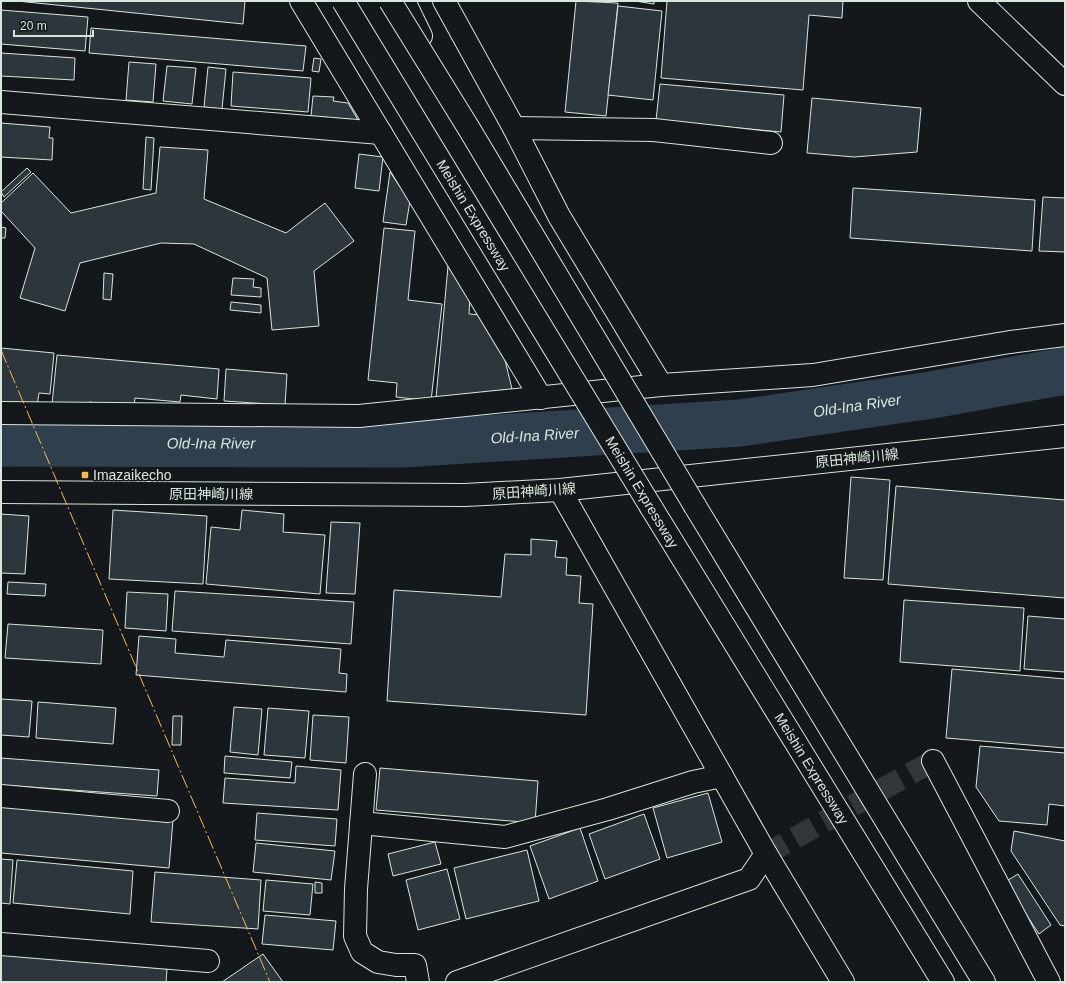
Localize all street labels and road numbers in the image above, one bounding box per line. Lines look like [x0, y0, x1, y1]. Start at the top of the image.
street label: Meishin Expressway [433, 157, 514, 274]
street label: Meishin Expressway [602, 433, 682, 551]
street label: 原田神崎川線 [814, 446, 900, 470]
street label: 原田神崎川線 [492, 480, 576, 502]
street label: 原田神崎川線 [169, 486, 253, 502]
street label: Meishin Expressway [772, 710, 852, 827]

